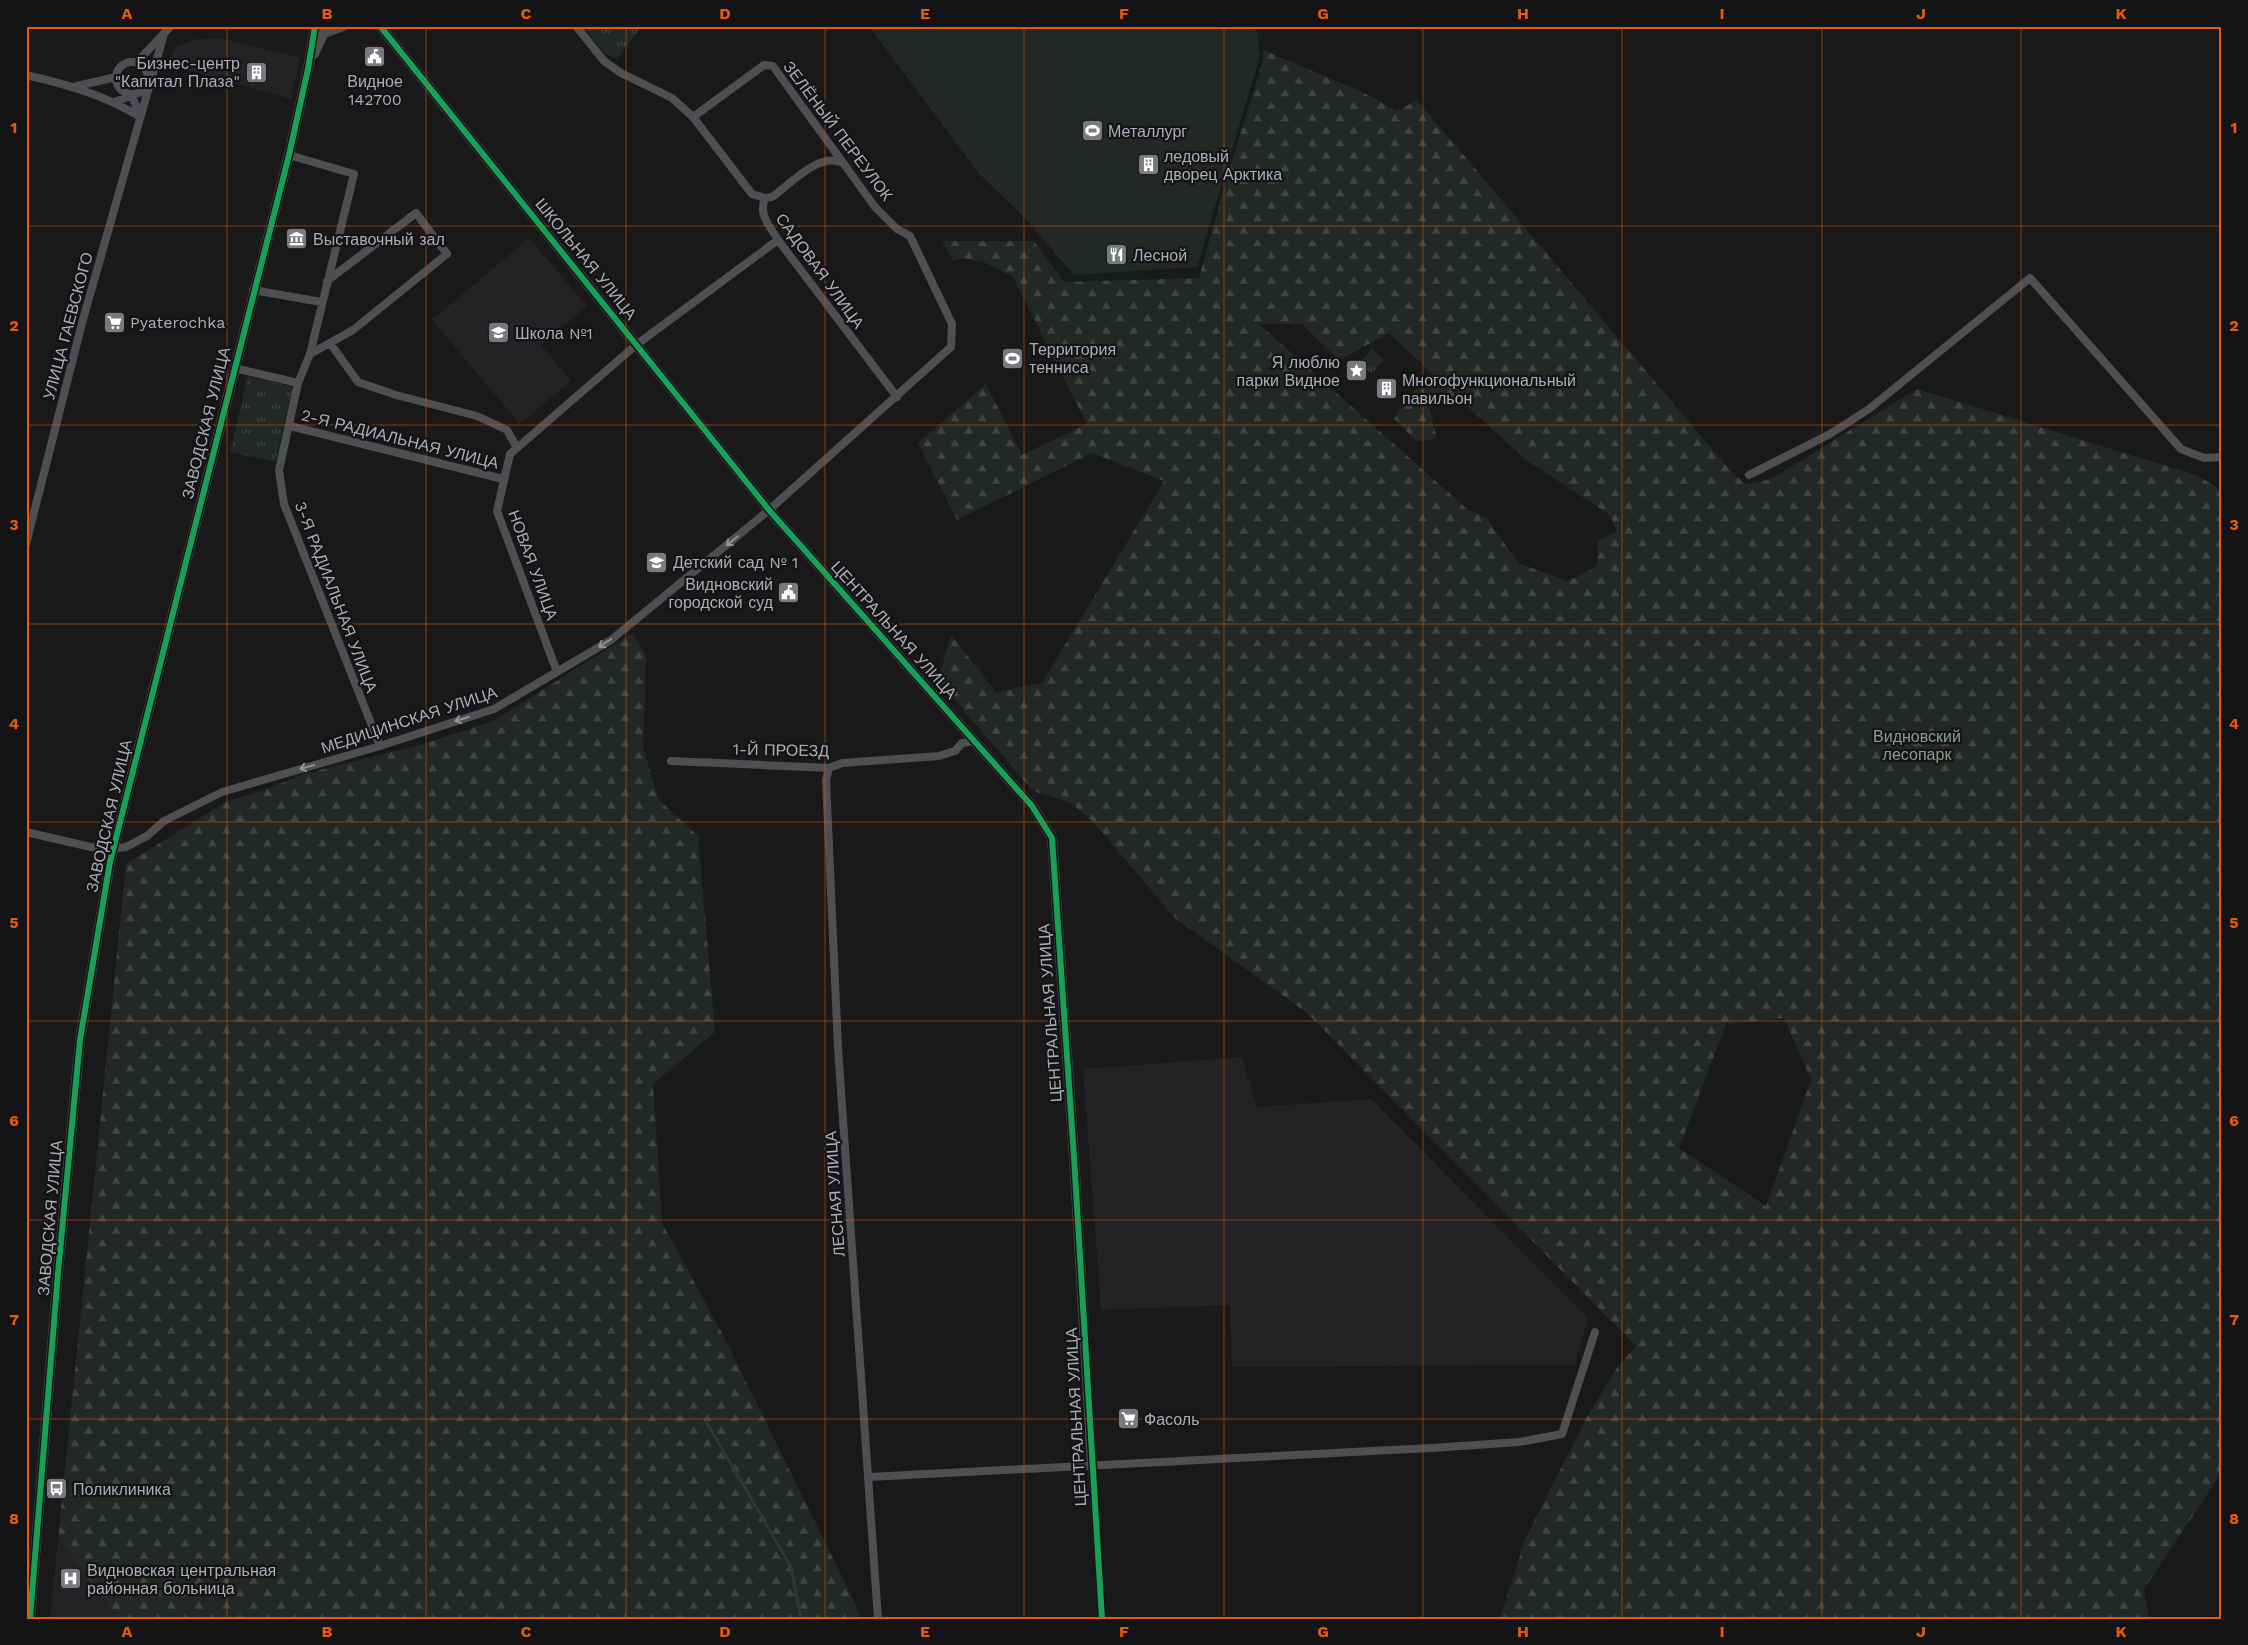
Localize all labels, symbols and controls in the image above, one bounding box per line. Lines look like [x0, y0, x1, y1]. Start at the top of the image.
text: A [122, 4, 133, 23]
text: B [322, 4, 333, 23]
text: C [521, 4, 532, 23]
text: D [719, 4, 731, 23]
text: E [920, 4, 930, 23]
text: F [1119, 4, 1129, 23]
text: G [1317, 4, 1329, 23]
text: H [1517, 4, 1529, 23]
text: I [1719, 4, 1725, 23]
text: J [1916, 4, 1926, 23]
text: K [2115, 4, 2127, 23]
public building icon: Видное 142700 [363, 45, 387, 69]
place label: Бизнес-центр "Капитал Плаза" [115, 54, 240, 91]
street label: ЗЕЛЁНЫЙ ПЕРЕУЛОК [779, 58, 897, 205]
building icon: Бизнес-центр "Капитал Плаза" [244, 60, 268, 84]
place label: Видное 142700 [347, 72, 403, 109]
text: 1 [11, 118, 17, 137]
text: 1 [2231, 118, 2237, 137]
sports icon: Металлург [1080, 119, 1104, 143]
place label: Металлург [1108, 122, 1187, 141]
place label: ледовый дворец Арктика [1164, 147, 1282, 184]
building icon: ледовый дворец Арктика [1136, 153, 1160, 177]
street label: ШКОЛЬНАЯ УЛИЦА [531, 195, 641, 324]
street label: САДОВАЯ УЛИЦА [772, 210, 868, 333]
museum icon: Выставочный зал [285, 227, 309, 251]
place label: Выставочный зал [313, 230, 445, 249]
restaurant icon: Лесной [1105, 243, 1129, 267]
place label: Лесной [1133, 246, 1187, 265]
street label: УЛИЦА ГАЕВСКОГО [39, 250, 97, 402]
supermarket icon: Pyaterochka [102, 310, 126, 334]
place label: Pyaterochka [130, 313, 225, 332]
text: 2 [9, 316, 19, 335]
text: 2 [2229, 316, 2239, 335]
school or university icon: Школа №1 [487, 321, 511, 345]
place label: Школа №1 [515, 324, 593, 343]
place label: Территория тенниса [1029, 340, 1116, 377]
street label: ЗАВОДСКАЯ УЛИЦА [178, 345, 234, 501]
sports icon: Территория тенниса [1001, 346, 1025, 370]
place label: Я люблю парки Видное [1237, 353, 1340, 390]
place icon: Я люблю парки Видное [1344, 359, 1368, 383]
place label: Многофункциональный павильон [1402, 371, 1576, 408]
building icon: Многофункциональный павильон [1374, 377, 1398, 401]
street label: 2-Я РАДИАЛЬНАЯ УЛИЦА [299, 405, 501, 473]
street label: 3-Я РАДИАЛЬНАЯ УЛИЦА [291, 499, 381, 695]
street label: НОВАЯ УЛИЦА [504, 507, 562, 623]
text: 3 [9, 515, 19, 534]
text: 3 [2229, 515, 2239, 534]
one-way arrow [725, 536, 738, 547]
school or university icon: Детский сад № 1 [645, 550, 669, 574]
place label: Детский сад № 1 [673, 553, 798, 572]
street label: ЦЕНТРАЛЬНАЯ УЛИЦА [827, 557, 961, 703]
place label: Видновский городской суд [669, 575, 774, 612]
public building icon: Видновский городской суд [777, 581, 801, 605]
one-way arrow [599, 639, 613, 649]
street label: МЕДИЦИНСКАЯ УЛИЦА [319, 682, 500, 757]
text: 4 [9, 714, 19, 733]
text: 4 [2229, 714, 2239, 733]
one-way arrow [455, 715, 471, 725]
park label: Видновский лесопарк [1873, 727, 1961, 764]
street label: ЗАВОДСКАЯ УЛИЦА [82, 737, 136, 894]
street label: 1-Й ПРОЕЗД [733, 740, 830, 760]
one-way arrow [300, 763, 316, 773]
text: 5 [9, 913, 19, 932]
text: 5 [2229, 913, 2239, 932]
street label: ЦЕНТРАЛЬНАЯ УЛИЦА [1034, 923, 1066, 1103]
text: 6 [9, 1111, 19, 1130]
text: 6 [2229, 1111, 2239, 1130]
street label: ЛЕСНАЯ УЛИЦА [821, 1130, 849, 1258]
street label: ЗАВОДСКАЯ УЛИЦА [34, 1139, 66, 1297]
text: 7 [9, 1310, 19, 1329]
text: 7 [2229, 1310, 2239, 1329]
street label: ЦЕНТРАЛЬНАЯ УЛИЦА [1062, 1327, 1090, 1507]
supermarket icon: Фасоль [1116, 1407, 1140, 1431]
place label: Фасоль [1144, 1410, 1199, 1429]
bus stop icon: Поликлиника [45, 1477, 69, 1501]
place label: Поликлиника [73, 1480, 171, 1499]
text: 8 [9, 1509, 19, 1528]
text: 8 [2229, 1509, 2239, 1528]
place label: Видновская центральная районная больница [87, 1561, 276, 1598]
hospital icon: Видновская центральная районная больница [59, 1567, 83, 1591]
text: A [122, 1622, 133, 1641]
text: B [322, 1622, 333, 1641]
text: C [521, 1622, 532, 1641]
text: D [719, 1622, 731, 1641]
text: E [920, 1622, 930, 1641]
text: F [1119, 1622, 1129, 1641]
text: G [1317, 1622, 1329, 1641]
text: H [1517, 1622, 1529, 1641]
text: I [1719, 1622, 1725, 1641]
text: J [1916, 1622, 1926, 1641]
text: K [2115, 1622, 2127, 1641]

